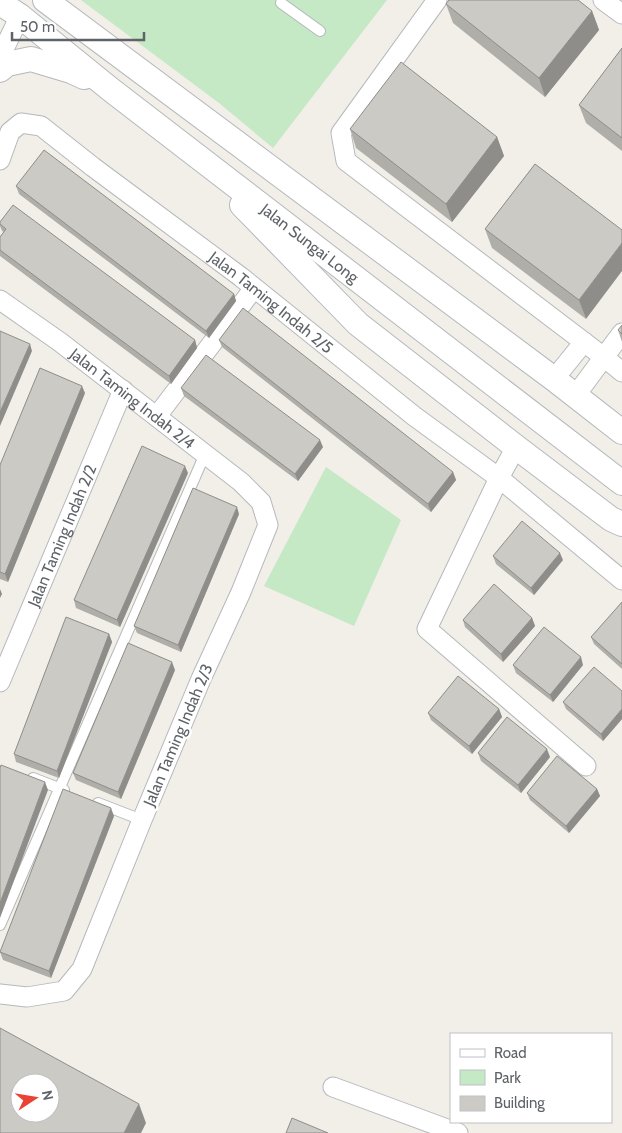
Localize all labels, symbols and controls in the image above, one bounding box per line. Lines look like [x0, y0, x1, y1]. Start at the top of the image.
scale bar [12, 10, 145, 42]
text: 50 m [20, 18, 55, 36]
street label: Jalan Sungai Long [256, 199, 363, 287]
street label: Jalan Taming Indah 2/5 [205, 247, 337, 357]
street label: Jalan Taming Indah 2/4 [66, 343, 199, 452]
street label: Jalan Taming Indah 2/2 [23, 461, 100, 610]
street label: Jalan Taming Indah 2/3 [139, 661, 217, 810]
legend [450, 1033, 612, 1123]
text: Road [494, 1044, 527, 1062]
text: Park [494, 1069, 521, 1087]
north arrow [10, 1073, 60, 1123]
text: N [38, 1089, 58, 1102]
text: Building [494, 1094, 545, 1112]

